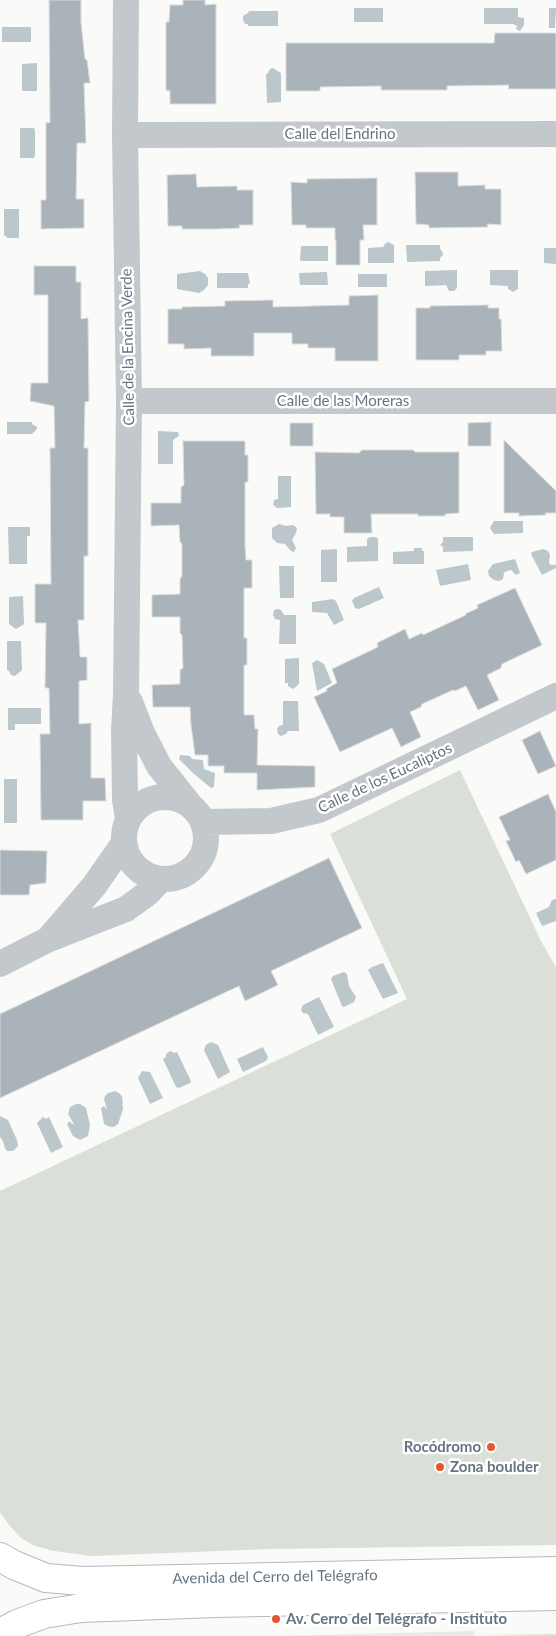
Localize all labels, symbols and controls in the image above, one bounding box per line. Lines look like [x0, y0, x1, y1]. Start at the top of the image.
street label: Calle del Endrino [284, 125, 396, 143]
street label: Calle de la Encina Verde [118, 268, 138, 426]
street label: Calle de las Moreras [277, 392, 409, 410]
street label: Calle de los Eucaliptos [315, 739, 455, 817]
place label: Rocódromo [404, 1438, 481, 1456]
marker: Rocódromo [485, 1441, 497, 1453]
place label: Zona boulder [450, 1458, 539, 1476]
marker: Zona boulder [434, 1461, 446, 1473]
street label: Avenida del Cerro del Telégrafo [172, 1566, 378, 1588]
place label: Av. Cerro del Telégrafo - Instituto [286, 1610, 507, 1628]
marker: Av. Cerro del Telégrafo - Instituto [270, 1613, 282, 1625]

